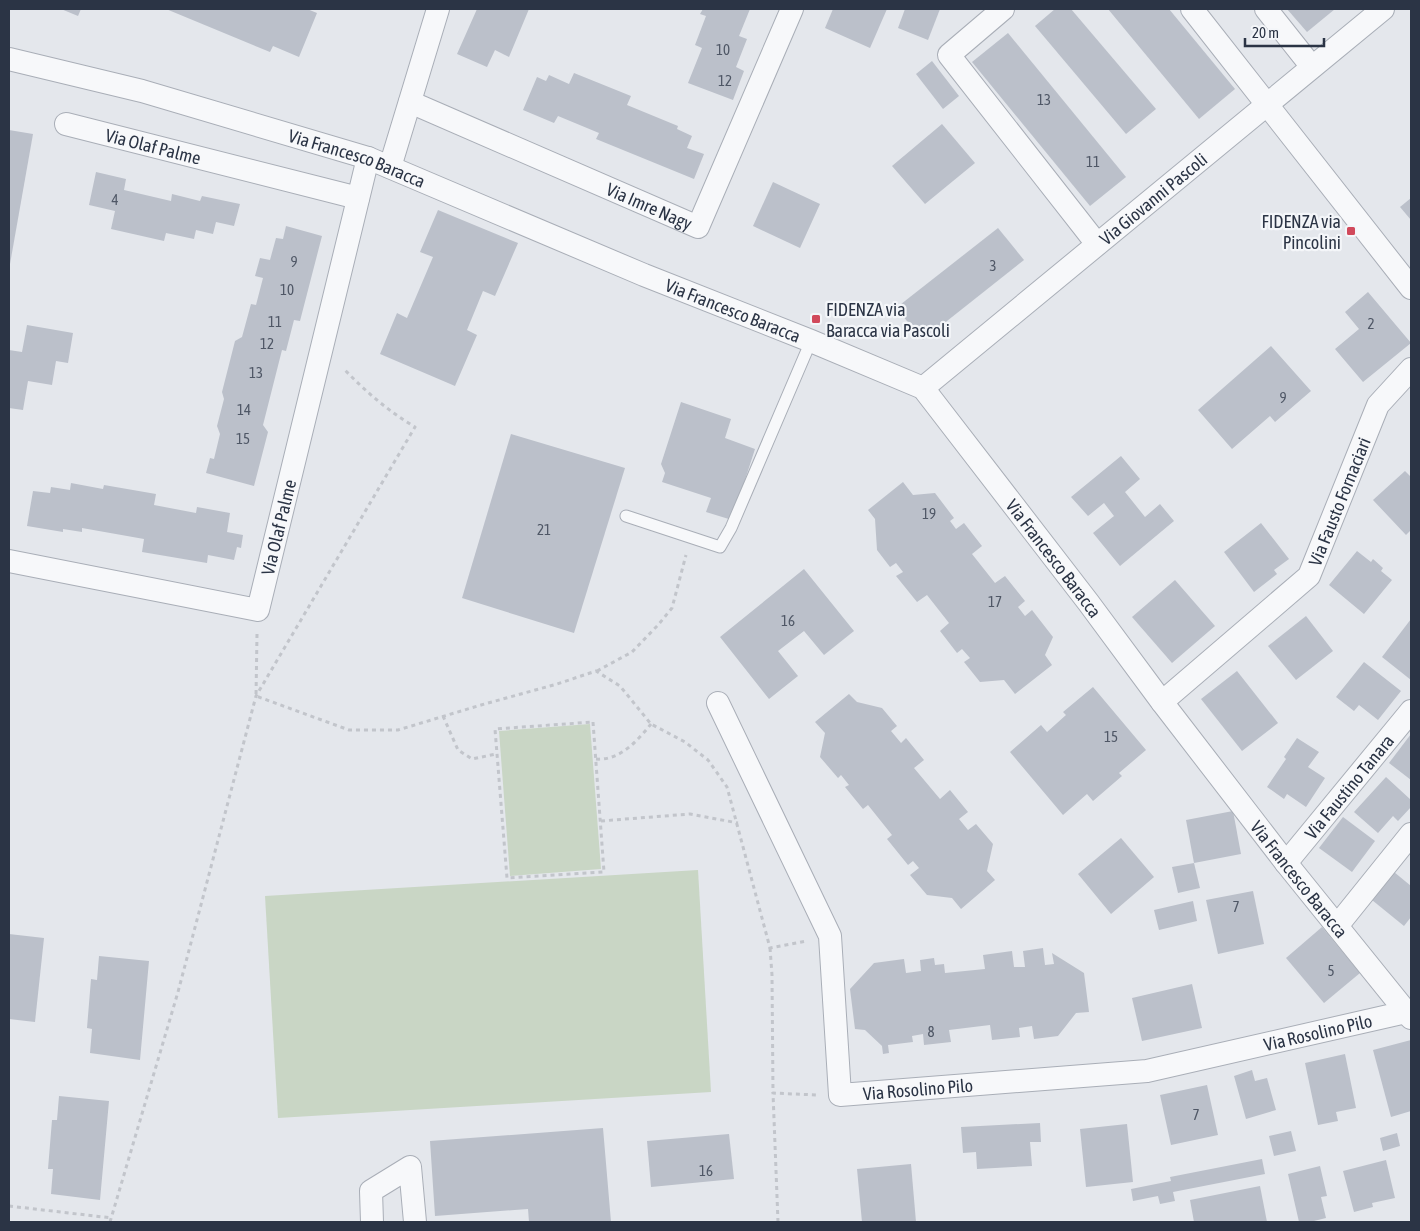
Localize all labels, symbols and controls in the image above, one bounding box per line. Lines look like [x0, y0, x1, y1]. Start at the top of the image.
scale bar [1245, 15, 1324, 47]
text: 20 m [1252, 24, 1279, 41]
house number: 10 [716, 41, 730, 58]
house number: 12 [718, 72, 732, 89]
house number: 13 [1037, 91, 1051, 108]
street label: Via Olaf Palme [103, 124, 203, 168]
street label: Via Francesco Baracca [286, 125, 429, 192]
street label: Via Giovanni Pascoli [1095, 148, 1211, 249]
house number: 11 [1086, 153, 1100, 170]
street label: Via Imre Nagy [603, 178, 696, 234]
house number: 4 [111, 191, 119, 208]
place label: FIDENZA via Pincolini [1261, 211, 1341, 253]
marker: FIDENZA via Pincolini [1345, 225, 1357, 237]
house number: 9 [290, 253, 298, 270]
house number: 3 [989, 257, 997, 274]
street label: Via Francesco Baracca [662, 274, 804, 346]
house number: 10 [280, 281, 294, 298]
place label: FIDENZA via Baracca via Pascoli [826, 299, 950, 341]
house number: 11 [268, 313, 282, 330]
marker: FIDENZA via Baracca via Pascoli [810, 313, 822, 325]
house number: 2 [1367, 315, 1375, 332]
house number: 12 [260, 335, 274, 352]
house number: 13 [249, 364, 263, 381]
house number: 9 [1279, 389, 1287, 406]
house number: 14 [237, 401, 251, 418]
house number: 15 [236, 430, 250, 447]
street label: Via Fausto Fornaciari [1304, 434, 1374, 569]
street label: Via Olaf Palme [256, 477, 300, 577]
street label: Via Francesco Baracca [1002, 495, 1106, 621]
house number: 19 [922, 505, 936, 522]
house number: 21 [537, 521, 551, 538]
house number: 17 [988, 593, 1002, 610]
house number: 16 [781, 612, 795, 629]
house number: 15 [1104, 728, 1118, 745]
street label: Via Faustino Tanara [1300, 730, 1398, 843]
street label: Via Francesco Baracca [1247, 816, 1352, 942]
house number: 7 [1232, 898, 1240, 915]
house number: 5 [1327, 962, 1335, 979]
street label: Via Rosolino Pilo [1262, 1010, 1374, 1055]
house number: 8 [927, 1023, 935, 1040]
street label: Via Rosolino Pilo [862, 1074, 974, 1104]
house number: 7 [1192, 1106, 1200, 1123]
house number: 16 [699, 1162, 713, 1179]

